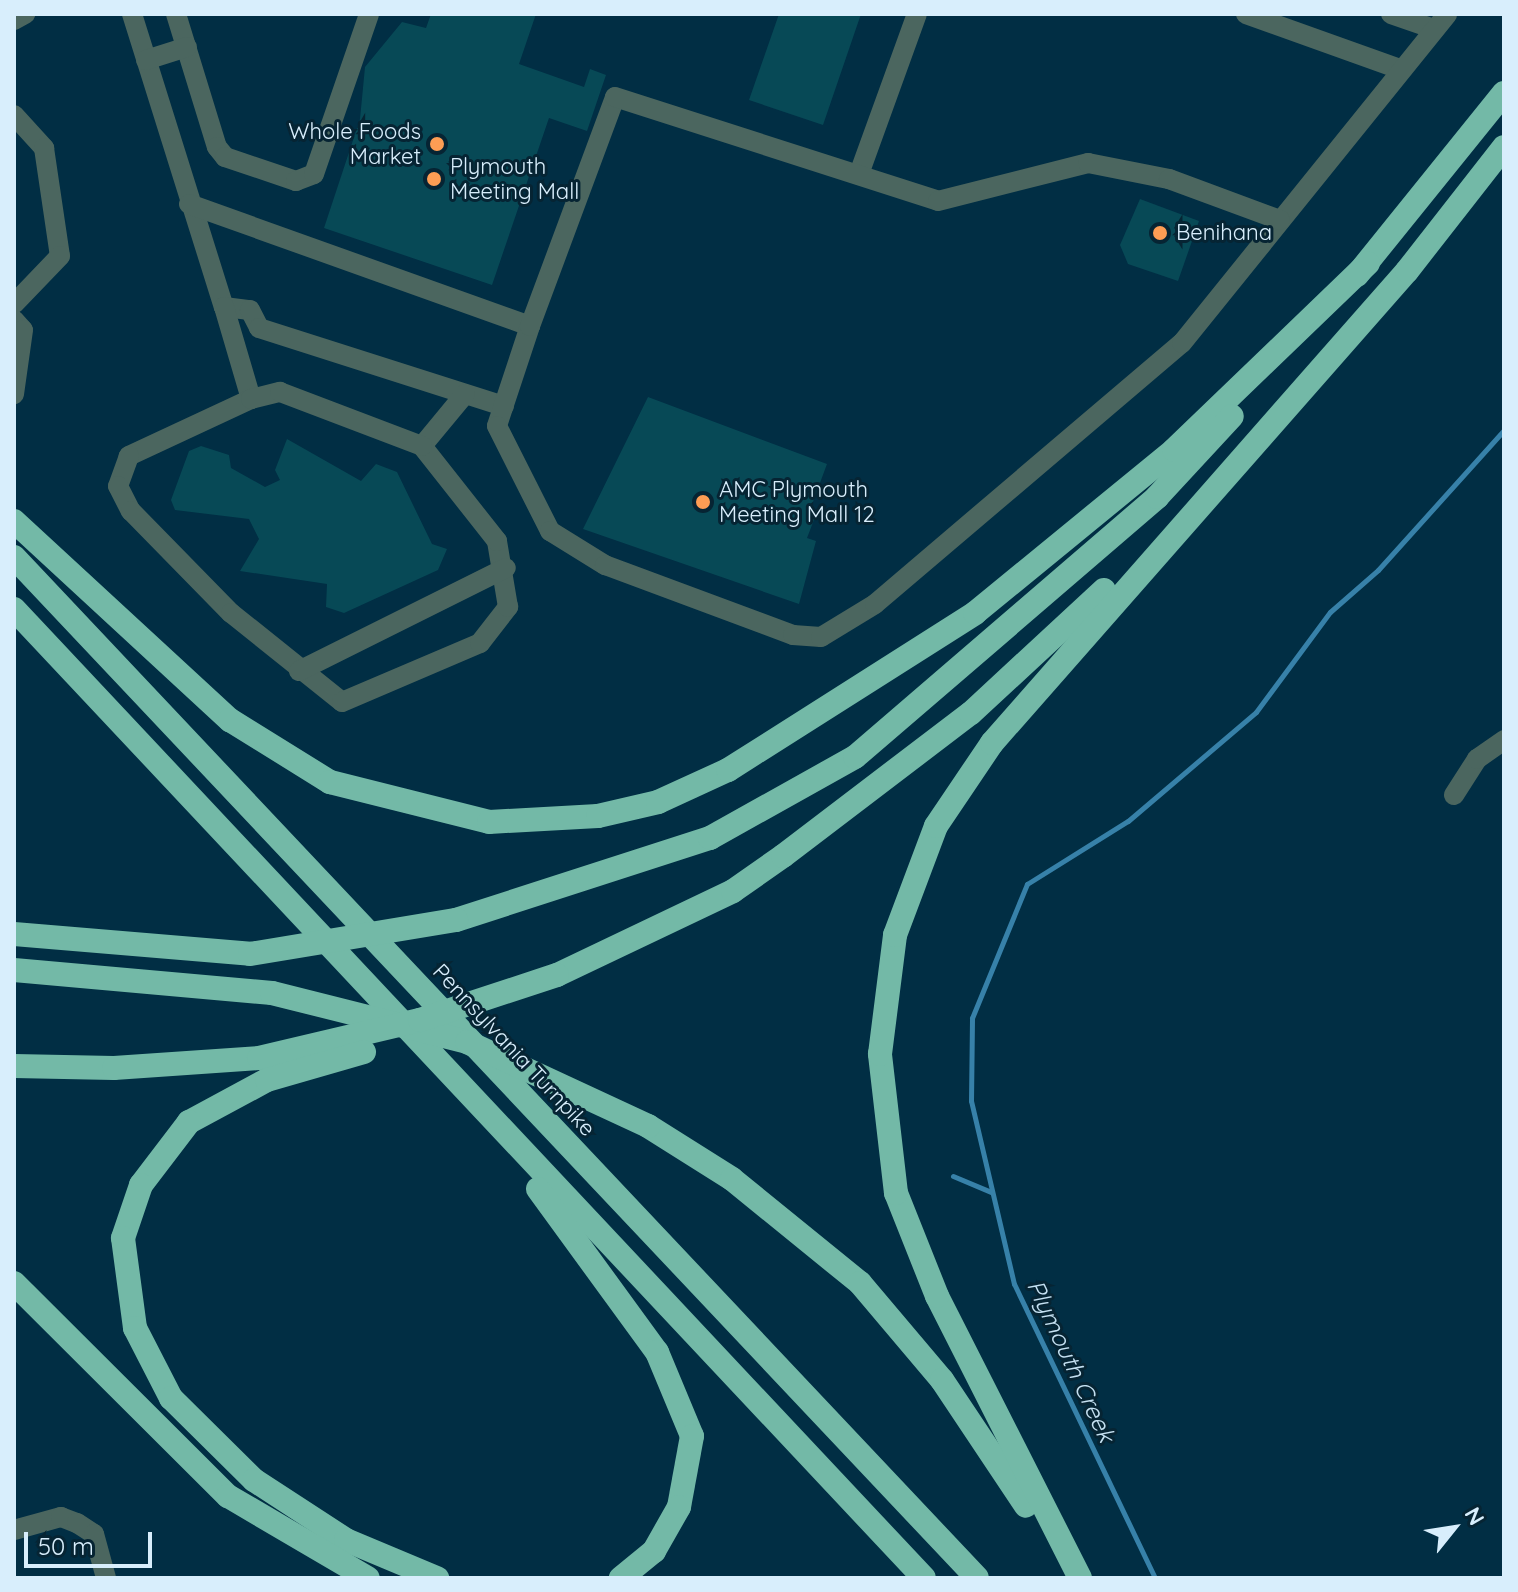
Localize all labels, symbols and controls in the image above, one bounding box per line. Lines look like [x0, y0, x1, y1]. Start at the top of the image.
place label: Whole Foods Market [288, 118, 421, 170]
marker: Whole Foods Market [428, 135, 446, 153]
place label: Plymouth Meeting Mall [450, 153, 579, 204]
marker: Plymouth Meeting Mall [425, 170, 443, 188]
place label: Benihana [1176, 220, 1272, 246]
marker: Benihana [1151, 224, 1169, 242]
place label: AMC Plymouth Meeting Mall 12 [719, 476, 875, 528]
marker: AMC Plymouth Meeting Mall 12 [694, 493, 712, 511]
street label: Pennsylvania Turnpike [427, 958, 601, 1142]
water label: Plymouth Creek [1021, 1275, 1121, 1447]
north arrow [1414, 1488, 1494, 1568]
text: N [1459, 1502, 1491, 1530]
scale bar [28, 1516, 156, 1566]
text: 50 m [38, 1531, 94, 1561]

